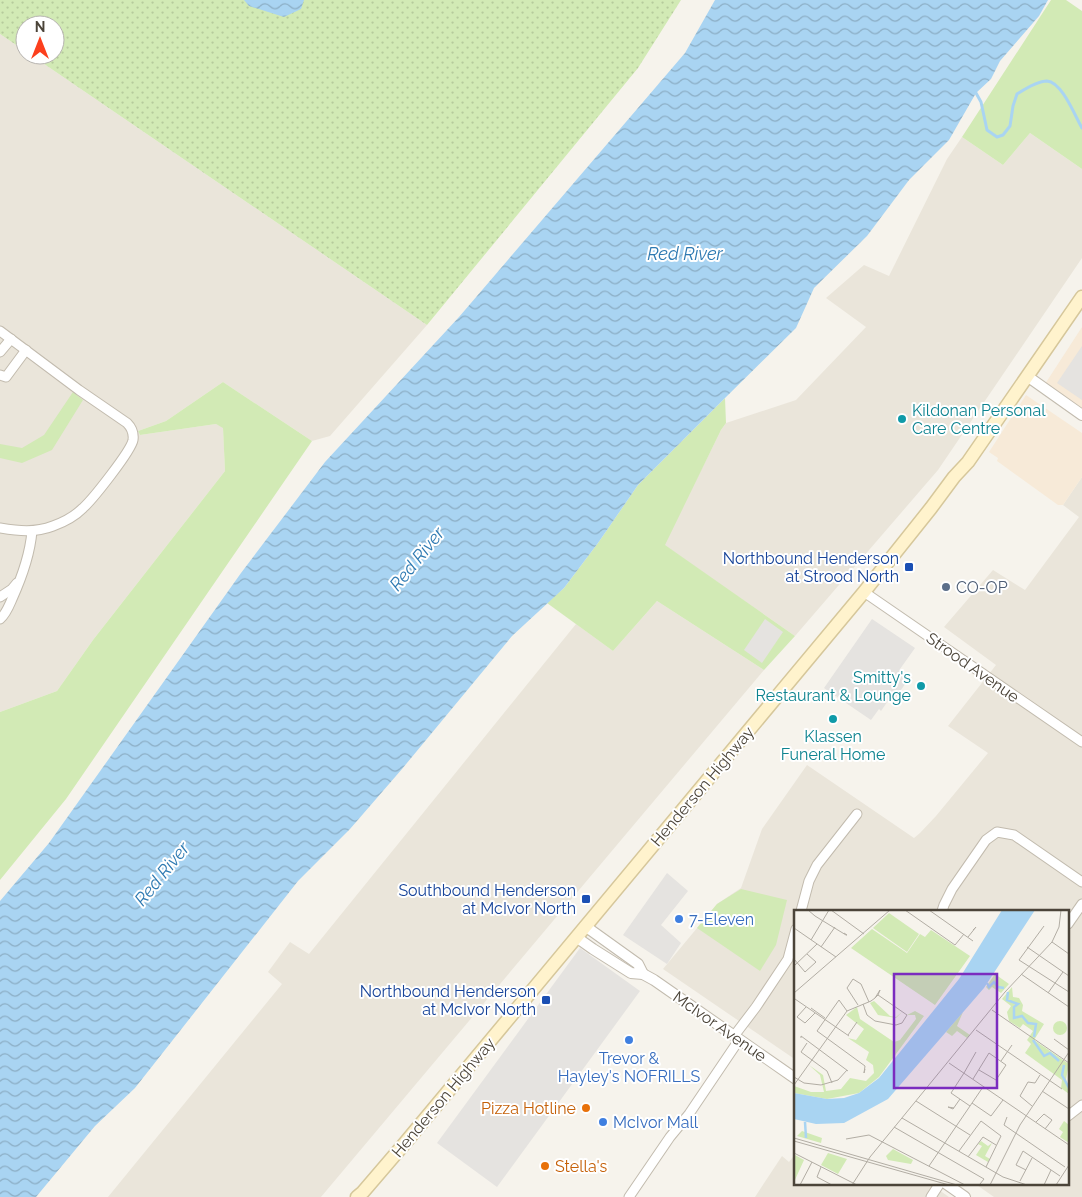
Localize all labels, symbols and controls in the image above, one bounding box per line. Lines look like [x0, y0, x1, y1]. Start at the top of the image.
north arrow [15, 15, 65, 65]
text: N [35, 19, 45, 35]
water label: Red River [647, 243, 724, 264]
place label: Kildonan Personal Care Centre [912, 401, 1046, 438]
marker: Kildonan Personal Care Centre [896, 413, 908, 425]
water label: Red River [385, 522, 449, 595]
place label: Northbound Henderson at Strood North [723, 549, 899, 586]
marker: Northbound Henderson at Strood North [903, 561, 915, 573]
place label: CO-OP [956, 578, 1008, 597]
marker: CO-OP [940, 581, 952, 593]
street label: Strood Avenue [923, 628, 1023, 706]
place label: Smitty's Restaurant & Lounge [756, 668, 911, 705]
marker: Smitty's Restaurant & Lounge [915, 680, 927, 692]
marker: Klassen Funeral Home [827, 713, 839, 725]
street label: Henderson Highway [647, 722, 758, 850]
place label: Klassen Funeral Home [781, 727, 885, 764]
water label: Red River [130, 837, 194, 910]
place label: Southbound Henderson at McIvor North [398, 881, 576, 918]
marker: Southbound Henderson at McIvor North [580, 893, 592, 905]
place label: 7-Eleven [689, 910, 754, 929]
inset map [794, 910, 1070, 1184]
marker: 7-Eleven [673, 913, 685, 925]
place label: Northbound Henderson at McIvor North [360, 982, 536, 1019]
street label: McIvor Avenue [669, 987, 770, 1066]
marker: Northbound Henderson at McIvor North [540, 994, 552, 1006]
street label: Henderson Highway [388, 1033, 499, 1161]
marker: Trevor & Hayley's NOFRILLS [623, 1034, 635, 1046]
place label: Trevor & Hayley's NOFRILLS [558, 1049, 701, 1086]
place label: Pizza Hotline [481, 1099, 576, 1118]
marker: Pizza Hotline [580, 1102, 592, 1114]
place label: McIvor Mall [613, 1113, 699, 1132]
marker: McIvor Mall [597, 1116, 609, 1128]
place label: Stella's [555, 1157, 607, 1176]
marker: Stella's [539, 1160, 551, 1172]

